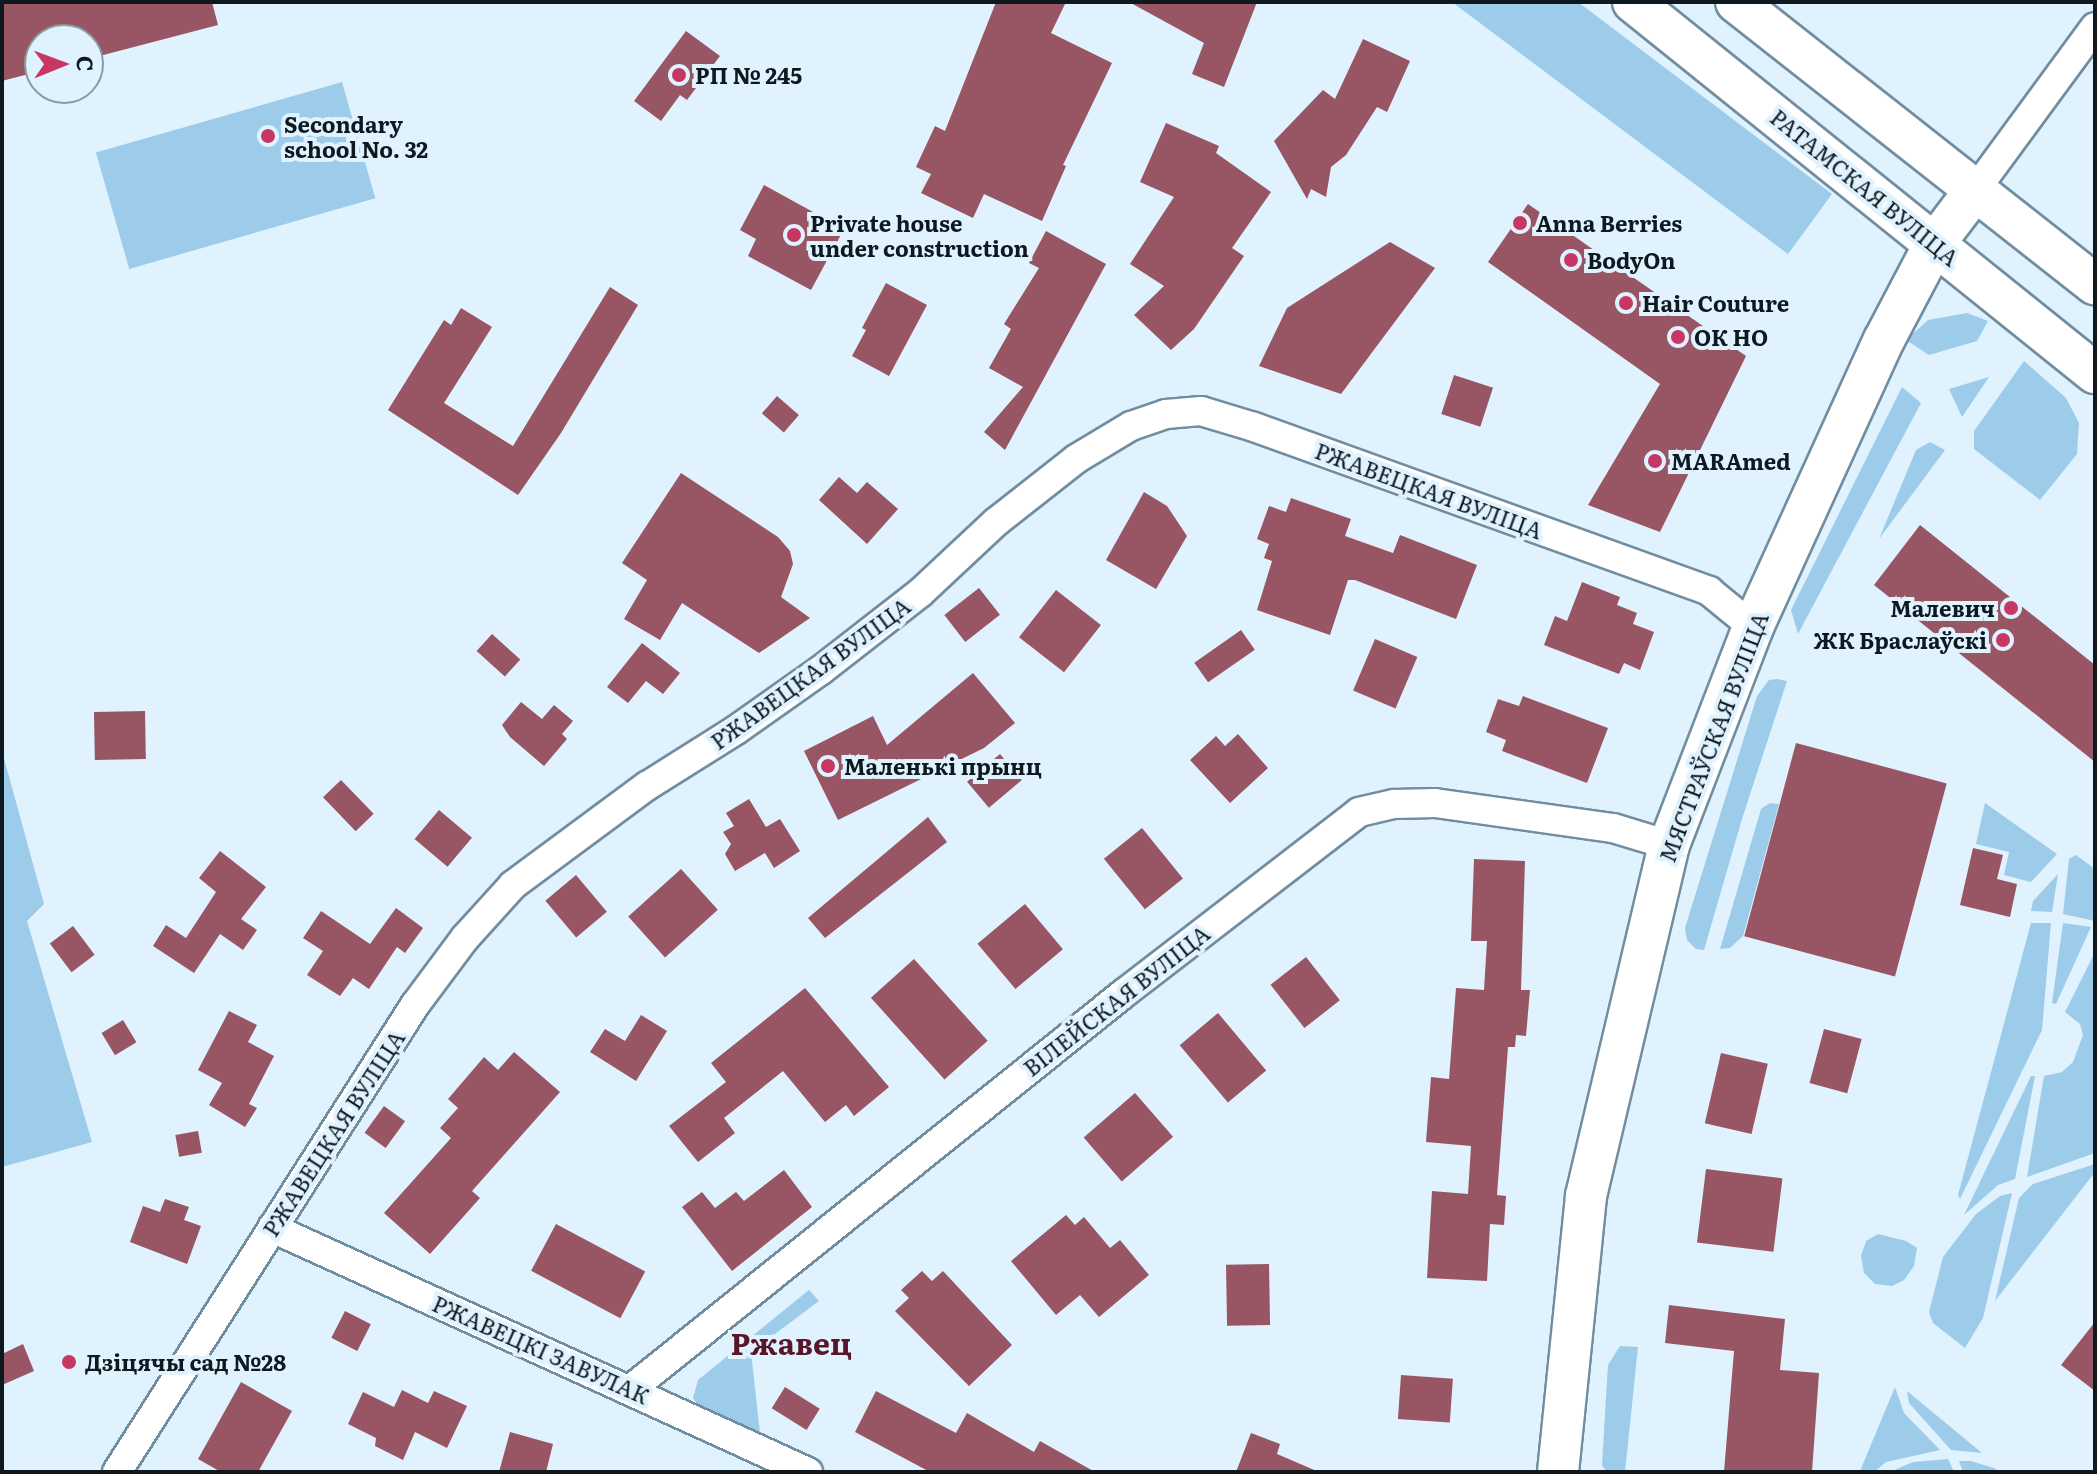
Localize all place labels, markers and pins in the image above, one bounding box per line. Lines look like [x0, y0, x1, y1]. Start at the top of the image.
place label: РП № 245 [695, 62, 802, 88]
marker: РП № 245 [670, 66, 688, 84]
place label: Secondary school No. 32 [284, 110, 428, 162]
marker: Secondary school No. 32 [259, 127, 277, 145]
place label: Private house under construction [810, 209, 1029, 260]
place label: Anna Berries [1536, 210, 1682, 236]
marker: Anna Berries [1511, 214, 1529, 232]
marker: Private house under construction [785, 226, 803, 244]
place label: BodyOn [1587, 247, 1676, 273]
marker: BodyOn [1562, 251, 1580, 269]
place label: Hair Couture [1642, 290, 1789, 316]
marker: Hair Couture [1617, 294, 1635, 312]
place label: ОК НО [1694, 324, 1768, 350]
marker: ОК НО [1669, 328, 1687, 346]
place label: MARAmed [1671, 448, 1791, 474]
marker: MARAmed [1646, 452, 1664, 470]
place label: Малевич [1890, 595, 1995, 621]
marker: Малевич [2002, 599, 2020, 617]
place label: ЖК Браслаўскі [1813, 627, 1987, 653]
marker: ЖК Браслаўскі [1994, 631, 2012, 649]
place label: Маленькі прынц [844, 753, 1041, 779]
marker: Маленькі прынц [819, 757, 837, 775]
place label: Дзіцячы сад №28 [85, 1349, 286, 1375]
marker: Дзіцячы сад №28 [60, 1353, 78, 1371]

